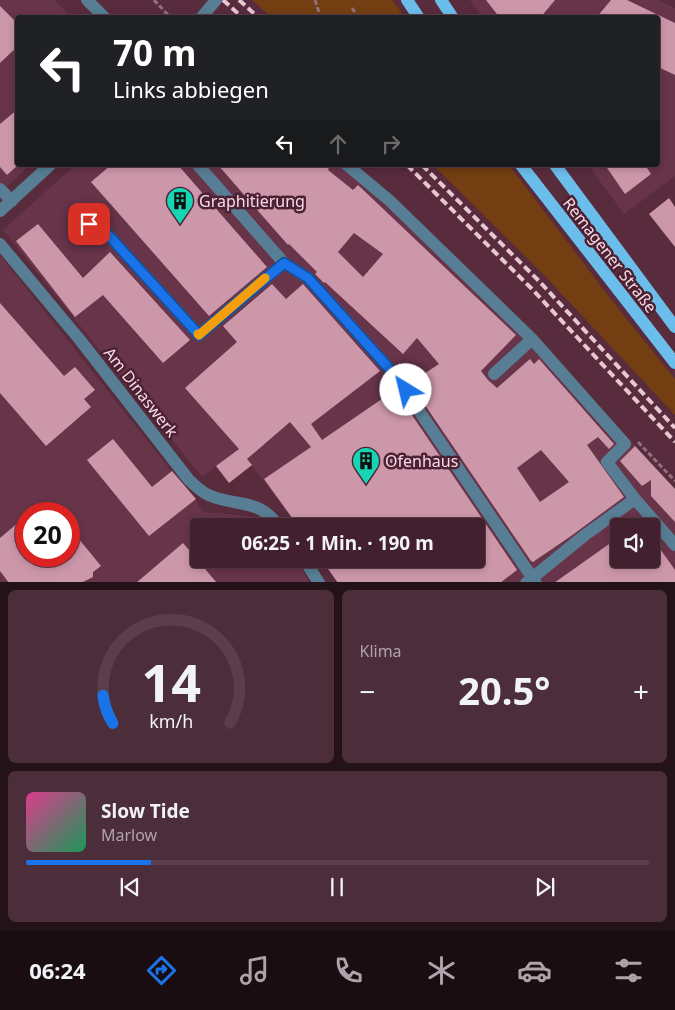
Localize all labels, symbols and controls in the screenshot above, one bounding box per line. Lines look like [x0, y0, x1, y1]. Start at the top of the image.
text: 70 m [113, 29, 196, 76]
icon: left [30, 35, 95, 100]
text: Links abbiegen [113, 74, 269, 104]
icon: left [271, 130, 299, 158]
icon: ahead [324, 130, 352, 158]
icon: right [377, 130, 405, 158]
building icon: Graphitierung [165, 186, 195, 225]
place label: Graphitierung [199, 190, 305, 212]
street label: Remagener Straße [558, 193, 662, 317]
pin [68, 203, 110, 245]
icon: arrive [75, 210, 103, 238]
street label: Am Dinaswerk [99, 343, 183, 442]
position arrow [379, 363, 431, 415]
building icon: Ofenhaus [351, 446, 381, 485]
place label: Ofenhaus [385, 450, 458, 472]
speed limit sign: 20 [15, 502, 80, 567]
map controls [610, 518, 660, 568]
button: sound [610, 518, 660, 568]
text: 06:25 · 1 Min. · 190 m [241, 530, 434, 556]
text: Klima [360, 640, 402, 662]
text: 14 [141, 646, 201, 717]
text: 20.5° [458, 664, 550, 716]
text: − [360, 672, 376, 710]
text: + [633, 672, 649, 710]
text: km/h [149, 709, 193, 733]
text: Slow Tide [101, 798, 190, 824]
text: Marlow [101, 824, 157, 846]
icon: previous [116, 873, 144, 901]
icon: pause [323, 873, 351, 901]
icon: next [531, 873, 559, 901]
icon: directions [144, 953, 179, 988]
icon: music [237, 953, 272, 988]
icon: phone [331, 953, 366, 988]
icon: climate [424, 953, 459, 988]
icon: car [517, 953, 552, 988]
icon: filters [611, 953, 646, 988]
text: 06:24 [29, 955, 86, 985]

